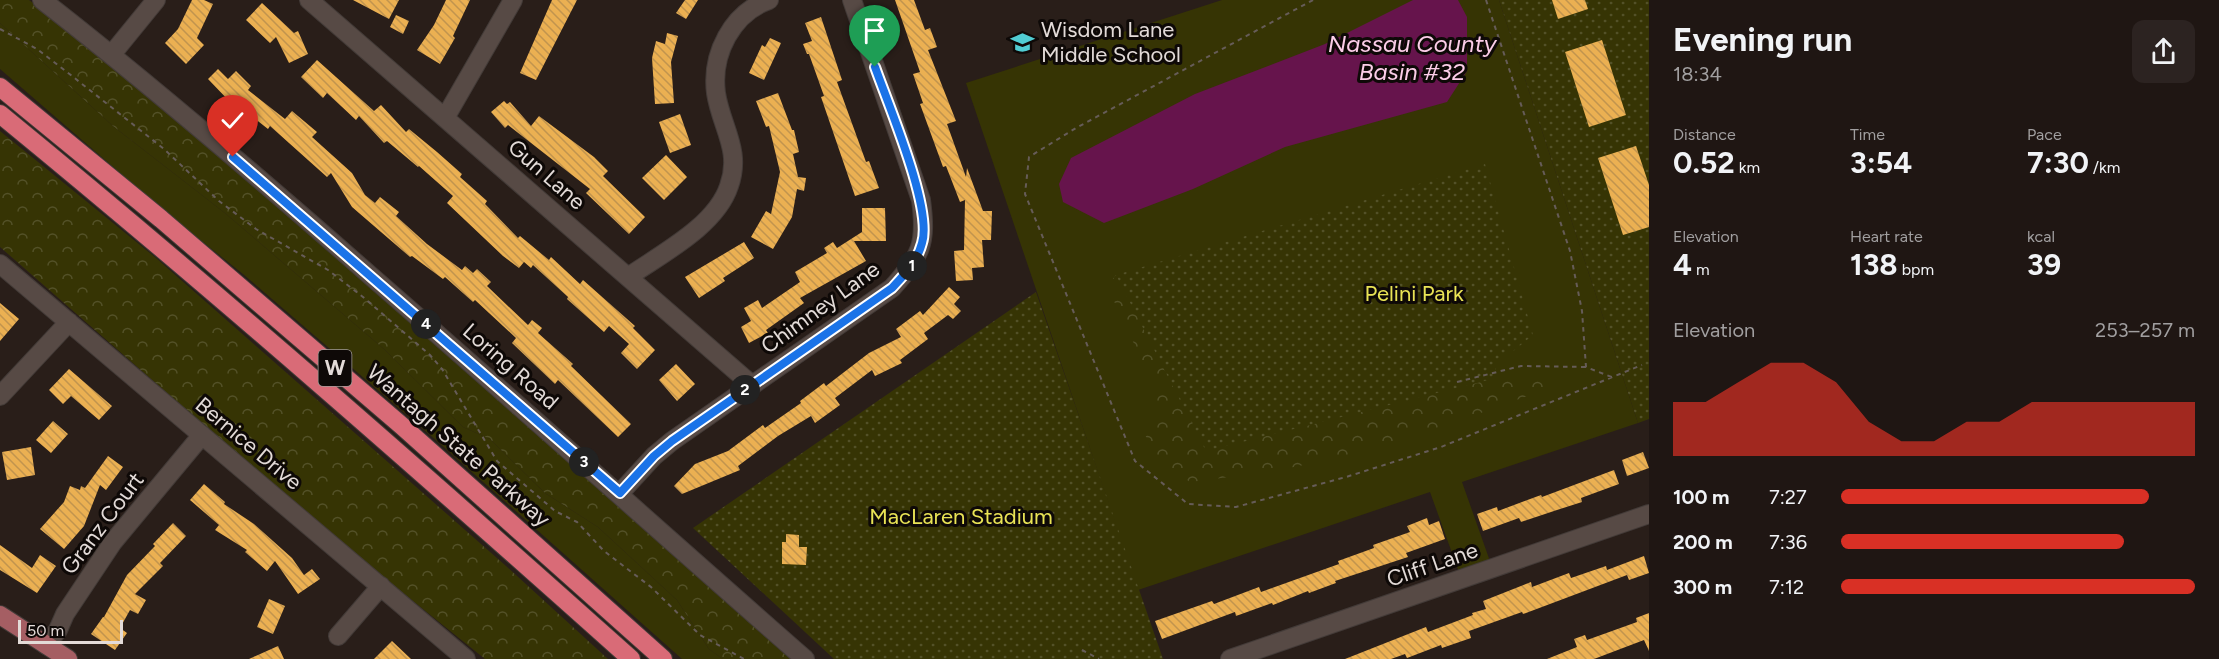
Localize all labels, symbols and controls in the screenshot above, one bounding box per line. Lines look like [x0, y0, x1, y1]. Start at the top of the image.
pin [849, 5, 900, 67]
icon: arrive [858, 14, 891, 47]
place label: Wisdom Lane Middle School [1041, 16, 1181, 68]
text: Evening run [1673, 20, 1852, 59]
button: share [2132, 20, 2195, 83]
school or university icon: Wisdom Lane Middle School [1010, 29, 1036, 55]
water label: Nassau County Basin #32 [1328, 29, 1498, 86]
text: 18:34 [1673, 62, 1722, 86]
pin [207, 95, 258, 157]
icon: check [216, 104, 249, 137]
text: Distance [1673, 125, 1736, 144]
text: Time [1850, 125, 1885, 144]
text: Pace [2027, 125, 2062, 144]
street label: Gun Lane [502, 133, 591, 215]
text: 0.52 [1673, 144, 1735, 181]
text: 3:54 [1850, 144, 1912, 181]
text: 7:30 [2027, 144, 2089, 181]
text: km [1735, 158, 1760, 177]
text: /km [2089, 158, 2120, 177]
text: Elevation [1673, 227, 1739, 246]
text: Heart rate [1850, 227, 1923, 246]
text: kcal [2027, 227, 2055, 246]
text: 4 [1673, 246, 1692, 283]
text: 138 [1850, 246, 1898, 283]
text: 39 [2027, 246, 2061, 283]
pin: 1 [897, 251, 927, 281]
street label: Chimney Lane [756, 255, 885, 359]
text: 1 [909, 256, 915, 275]
text: m [1692, 260, 1710, 279]
text: bpm [1898, 260, 1934, 279]
park label: Pelini Park [1364, 280, 1464, 307]
pin: 4 [411, 309, 441, 339]
text: 4 [421, 314, 431, 333]
street label: Loring Road [457, 317, 564, 415]
text: Elevation [1673, 318, 1755, 342]
text: 253–257 m [2095, 318, 2195, 342]
road number: W [318, 350, 352, 386]
street label: Wantagh State Parkway [362, 358, 556, 533]
pin: 2 [730, 375, 760, 405]
text: 2 [740, 380, 750, 399]
street label: Bernice Drive [190, 391, 307, 496]
pin: 3 [569, 447, 599, 477]
text: 3 [580, 452, 588, 471]
street label: Granz Court [55, 467, 149, 580]
text: 100 m [1673, 485, 1730, 509]
text: 7:27 [1769, 485, 1807, 509]
park label: MacLaren Stadium [869, 503, 1053, 530]
text: 200 m [1673, 530, 1733, 554]
text: 7:36 [1769, 530, 1807, 554]
street label: Cliff Lane [1383, 536, 1481, 593]
text: 300 m [1673, 575, 1732, 599]
text: 7:12 [1769, 575, 1804, 599]
scale bar [18, 617, 123, 644]
text: 50 m [27, 621, 64, 640]

